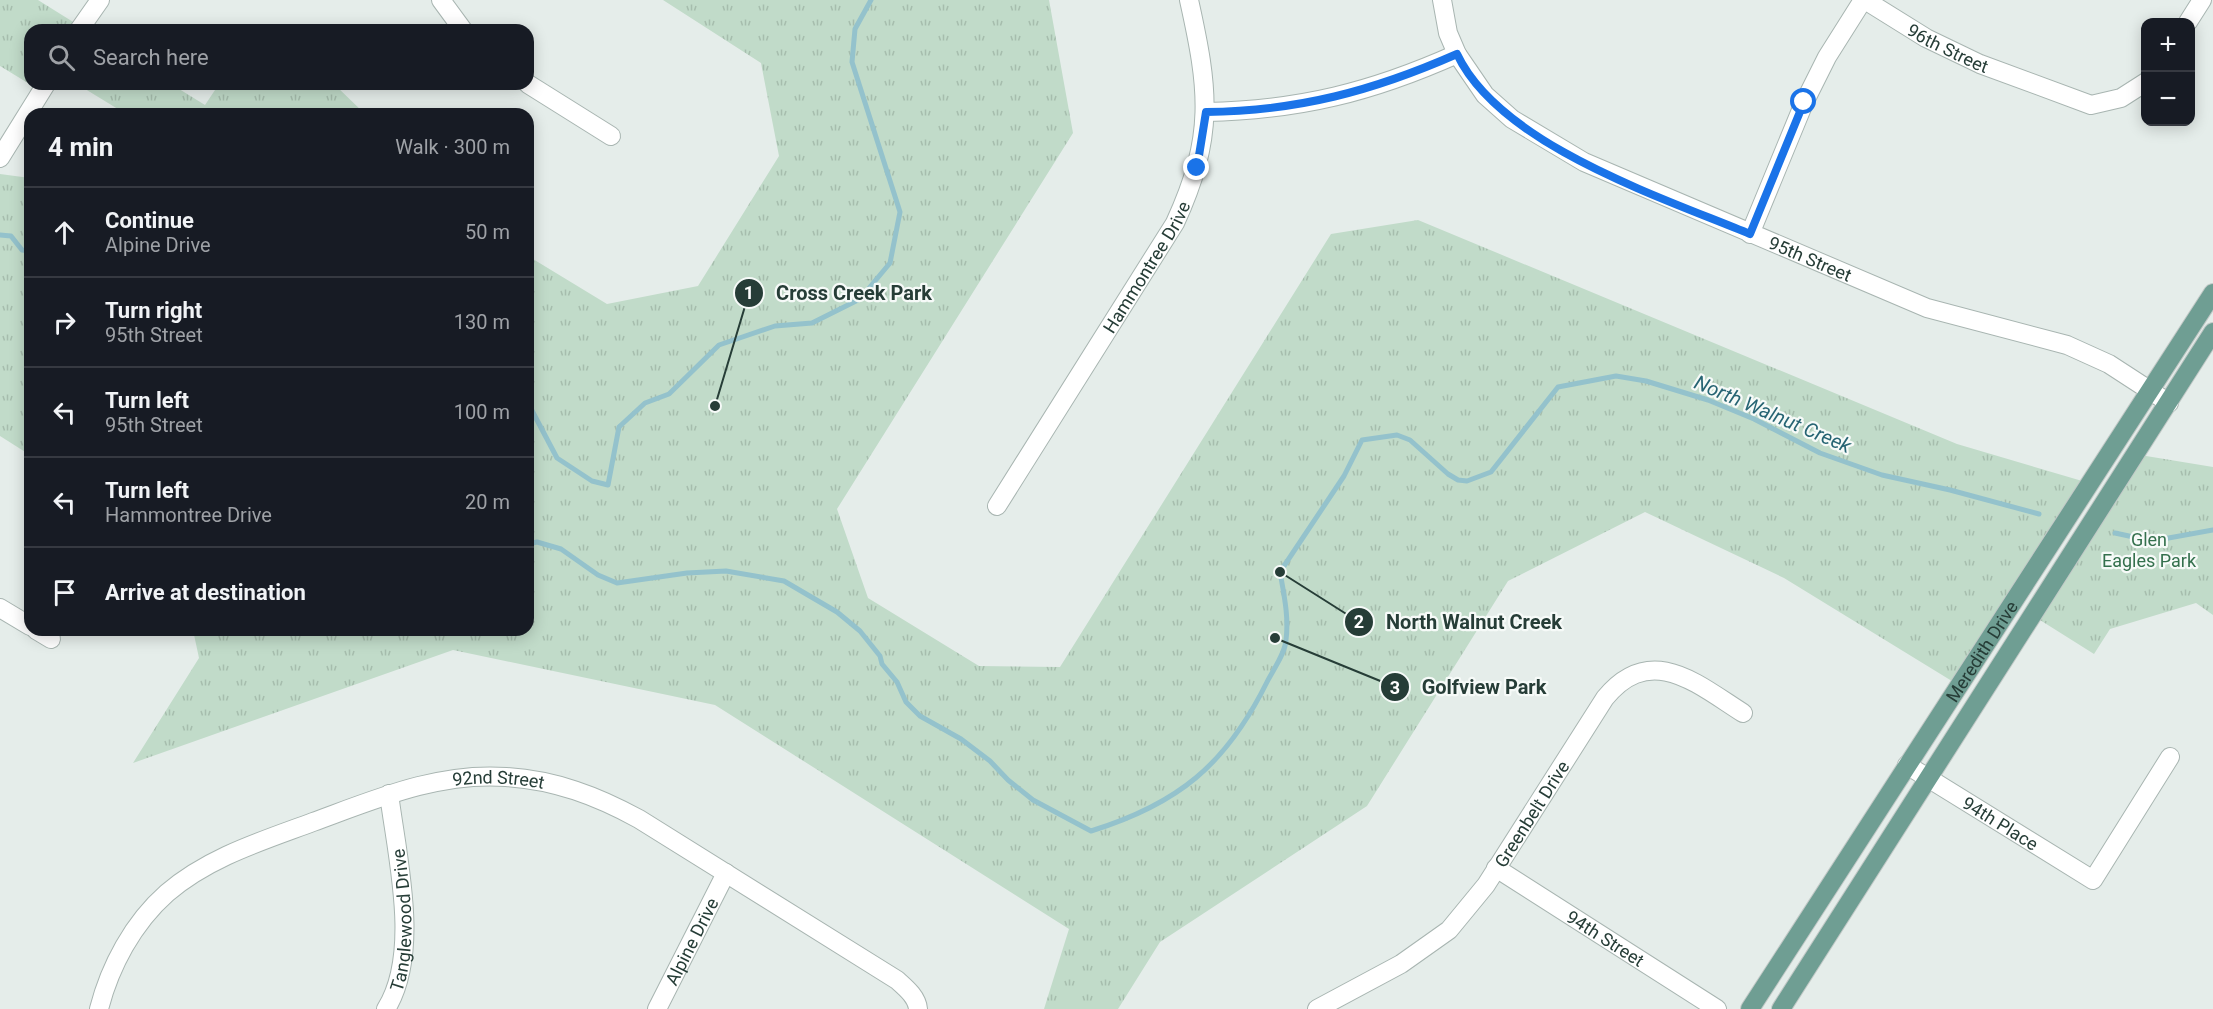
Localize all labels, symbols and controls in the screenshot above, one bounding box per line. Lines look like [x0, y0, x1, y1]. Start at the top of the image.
map controls [2141, 18, 2195, 126]
button: + [2141, 18, 2195, 72]
street label: 96th Street [1904, 19, 1991, 77]
search box [24, 24, 534, 90]
icon: search [45, 41, 78, 74]
text: Search here [93, 45, 209, 70]
button: − [2141, 72, 2195, 126]
route start [1790, 88, 1816, 114]
text: 4 min [48, 132, 113, 162]
text: Walk · 300 m [395, 135, 510, 159]
route end [1183, 154, 1209, 180]
street label: Hammontree Drive [1098, 198, 1194, 337]
text: Continue [105, 208, 194, 233]
icon: ahead [48, 216, 81, 249]
text: 50 m [465, 220, 510, 244]
street label: 95th Street [1766, 231, 1855, 285]
text: Alpine Drive [105, 233, 211, 257]
callout: Cross Creek Park [734, 274, 944, 312]
text: Cross Creek Park [776, 281, 932, 305]
text: 1 [744, 282, 754, 303]
text: Turn right [105, 298, 202, 323]
icon: right [48, 306, 81, 339]
text: 130 m [454, 310, 510, 334]
text: 95th Street [105, 323, 203, 347]
water label: North Walnut Creek [1691, 370, 1856, 458]
text: Turn left [105, 388, 189, 413]
icon: left [48, 396, 81, 429]
text: 100 m [454, 400, 510, 424]
text: 95th Street [105, 413, 203, 437]
text: Turn left [105, 478, 189, 503]
icon: left [48, 486, 81, 519]
text: 20 m [465, 490, 510, 514]
text: Hammontree Drive [105, 503, 272, 527]
park label: Glen Eagles Park [2102, 529, 2197, 571]
icon: arrive [48, 576, 81, 609]
text: Arrive at destination [105, 580, 306, 605]
street label: Meredith Drive [1941, 597, 2022, 706]
callout: North Walnut Creek [1344, 603, 1574, 641]
text: North Walnut Creek [1386, 610, 1562, 634]
text: 2 [1354, 611, 1364, 632]
callout: Golfview Park [1380, 668, 1559, 706]
text: Golfview Park [1422, 675, 1547, 699]
text: 3 [1390, 677, 1400, 698]
street label: Greenbelt Drive [1490, 756, 1573, 871]
street label: 92nd Street [451, 766, 546, 792]
street label: 94th Place [1959, 792, 2042, 854]
street label: Tanglewood Drive [385, 848, 415, 994]
street label: Alpine Drive [661, 894, 722, 988]
street label: 94th Street [1563, 905, 1648, 971]

